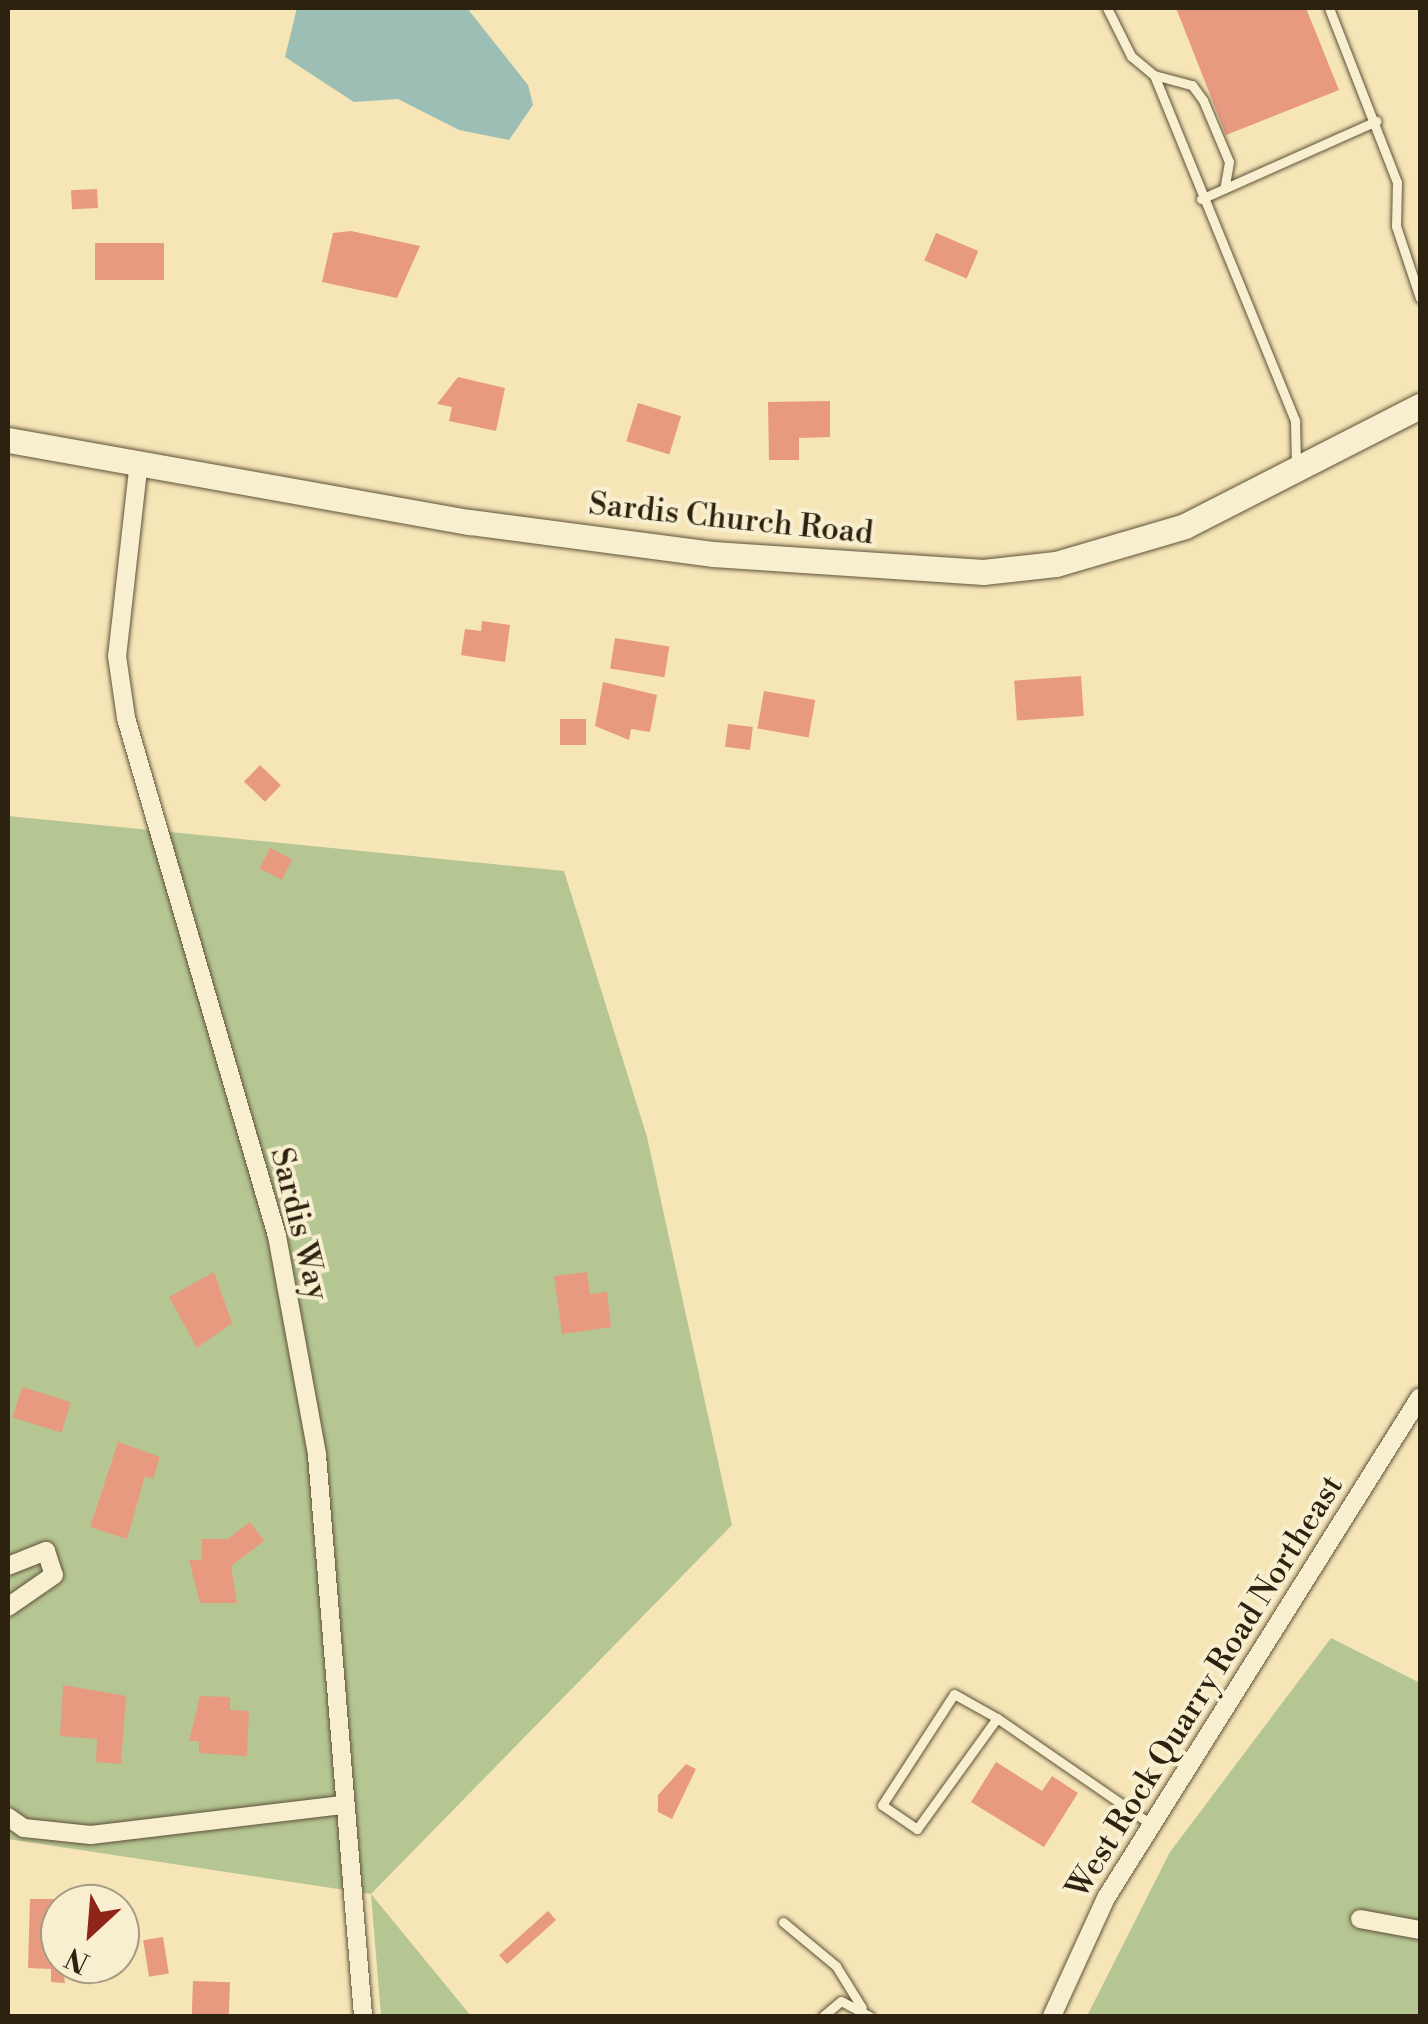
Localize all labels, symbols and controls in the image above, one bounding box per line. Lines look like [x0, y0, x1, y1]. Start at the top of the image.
street label: Sardis Church Road [587, 485, 875, 553]
street label: Sardis Way [262, 1144, 336, 1304]
street label: West Rock Quarry Road Northeast [1059, 1468, 1351, 1906]
north arrow [40, 1884, 140, 1984]
text: N [60, 1939, 95, 1980]

